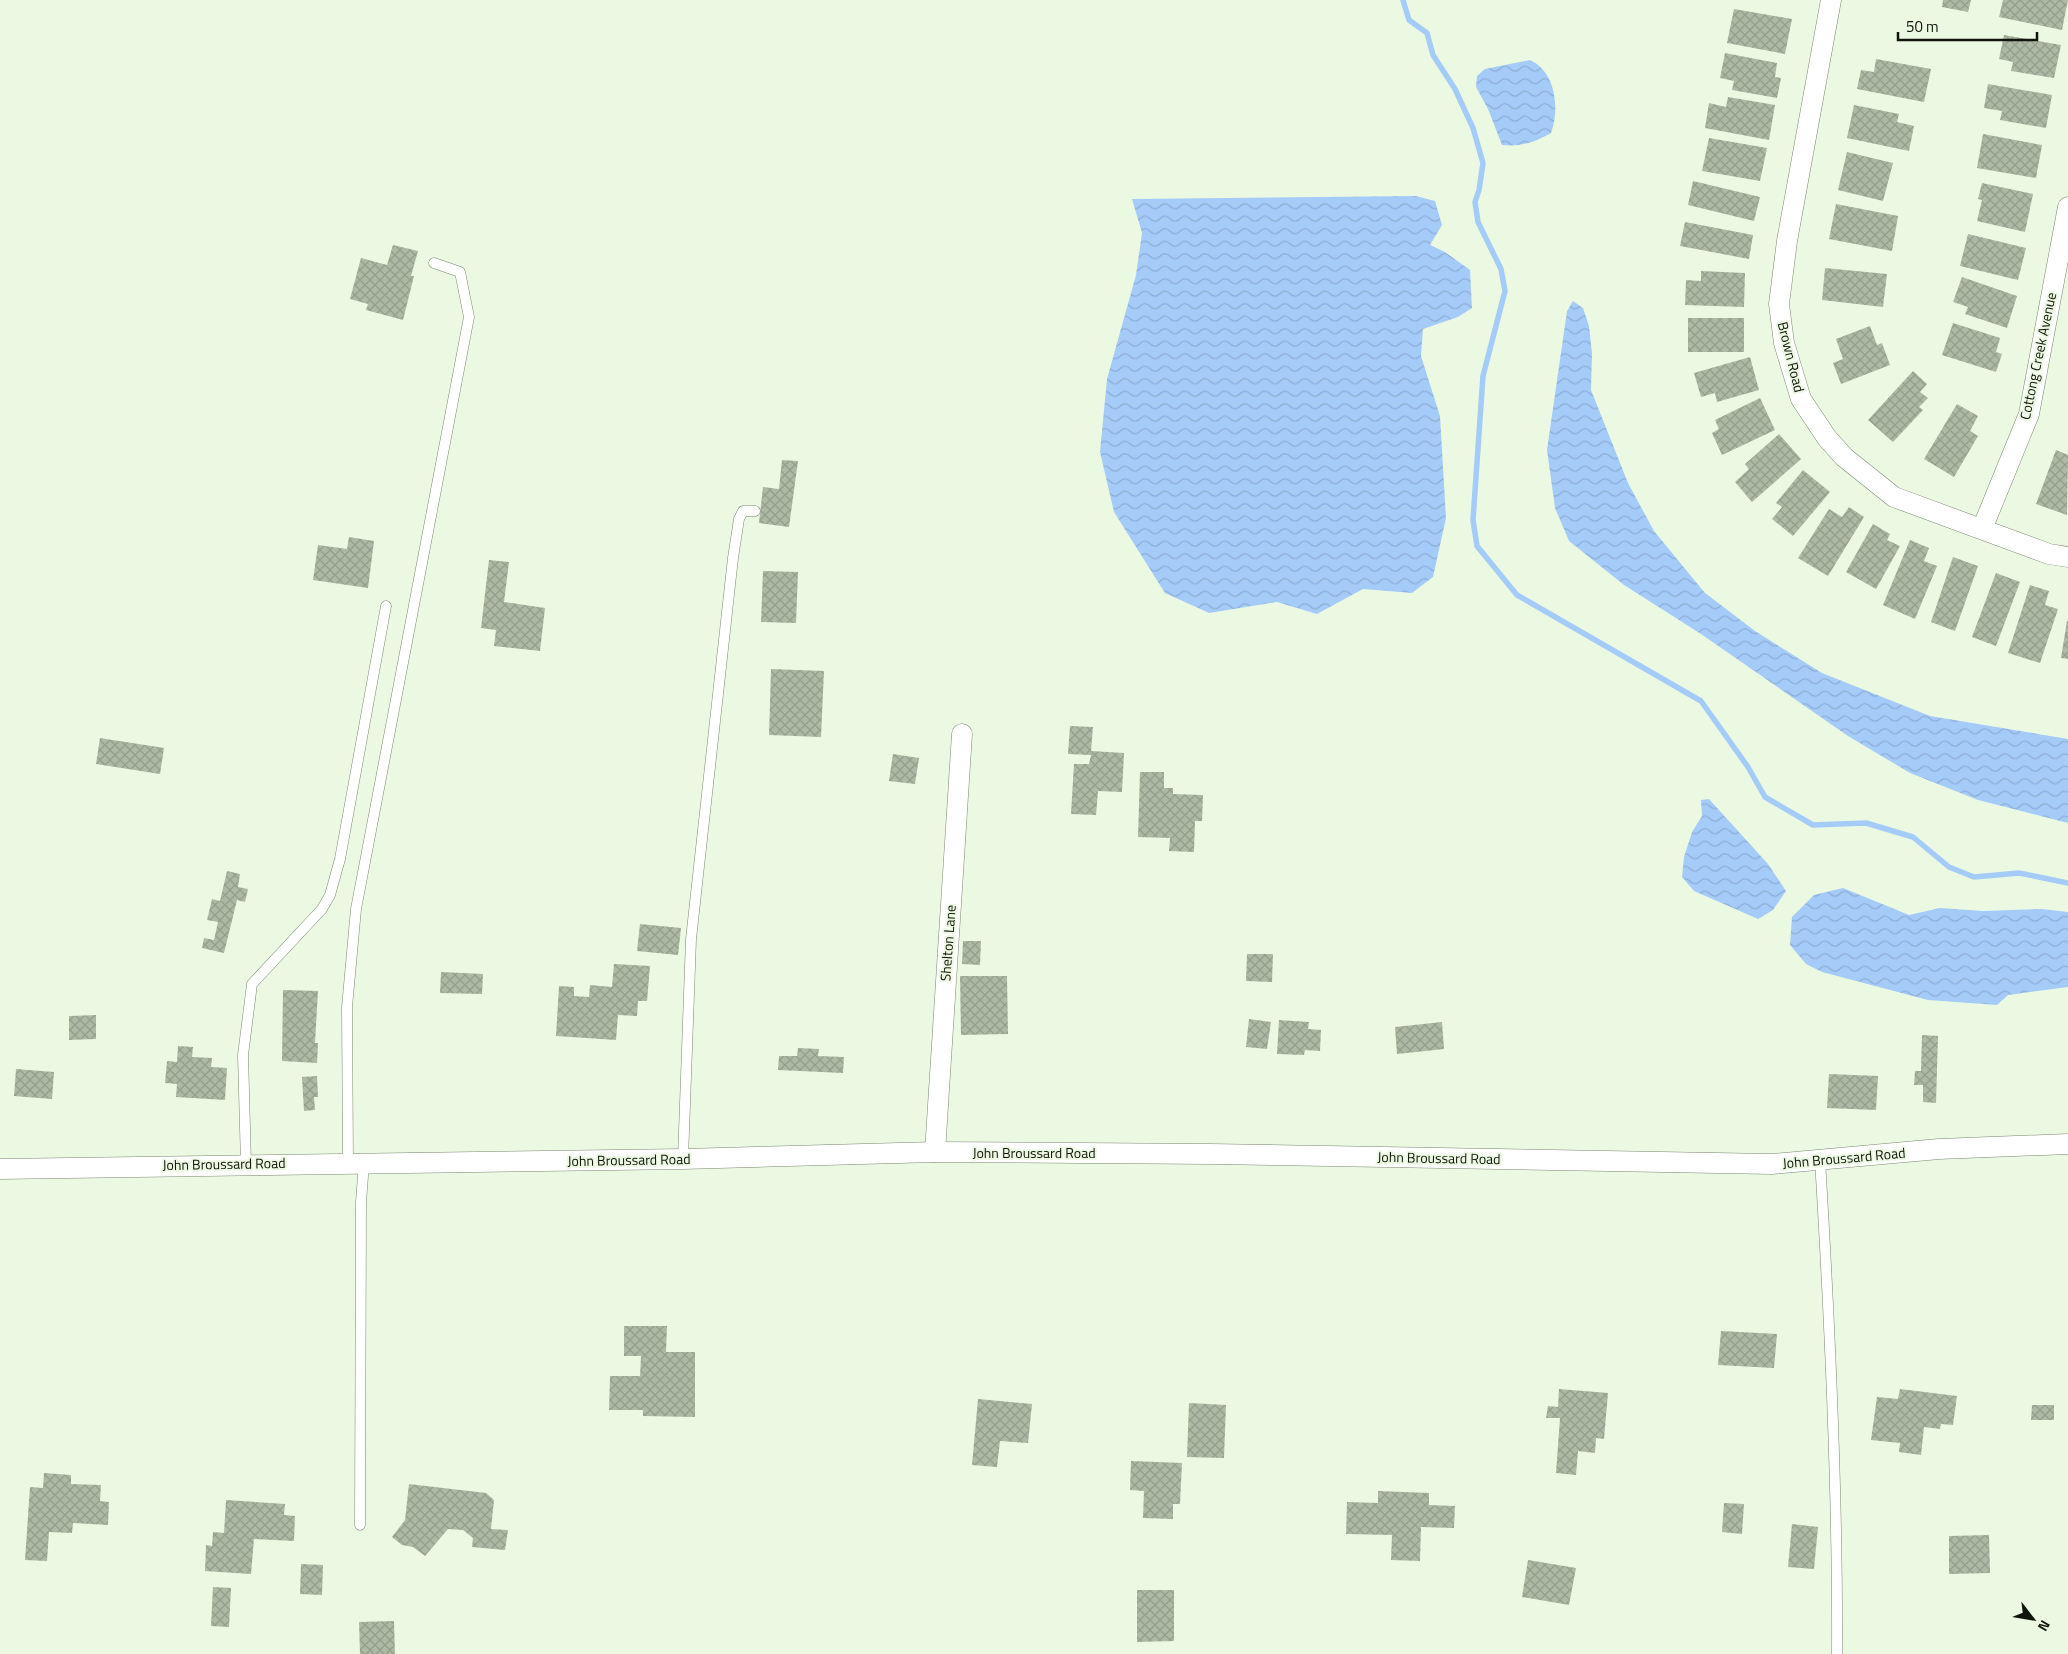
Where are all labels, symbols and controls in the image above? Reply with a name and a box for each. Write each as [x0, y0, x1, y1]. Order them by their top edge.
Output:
scale bar [1898, 10, 2037, 42]
text: 50 m [1906, 15, 1939, 38]
street label: Cottong Creek Avenue [2014, 290, 2061, 422]
street label: Brown Road [1773, 319, 1810, 394]
street label: Shelton Lane [934, 904, 961, 982]
street label: John Broussard Road [972, 1142, 1096, 1163]
street label: John Broussard Road [1782, 1142, 1906, 1173]
street label: John Broussard Road [1377, 1146, 1501, 1169]
street label: John Broussard Road [567, 1148, 691, 1171]
street label: John Broussard Road [162, 1152, 286, 1175]
north arrow [2008, 1594, 2058, 1644]
text: N [2033, 1616, 2056, 1636]

